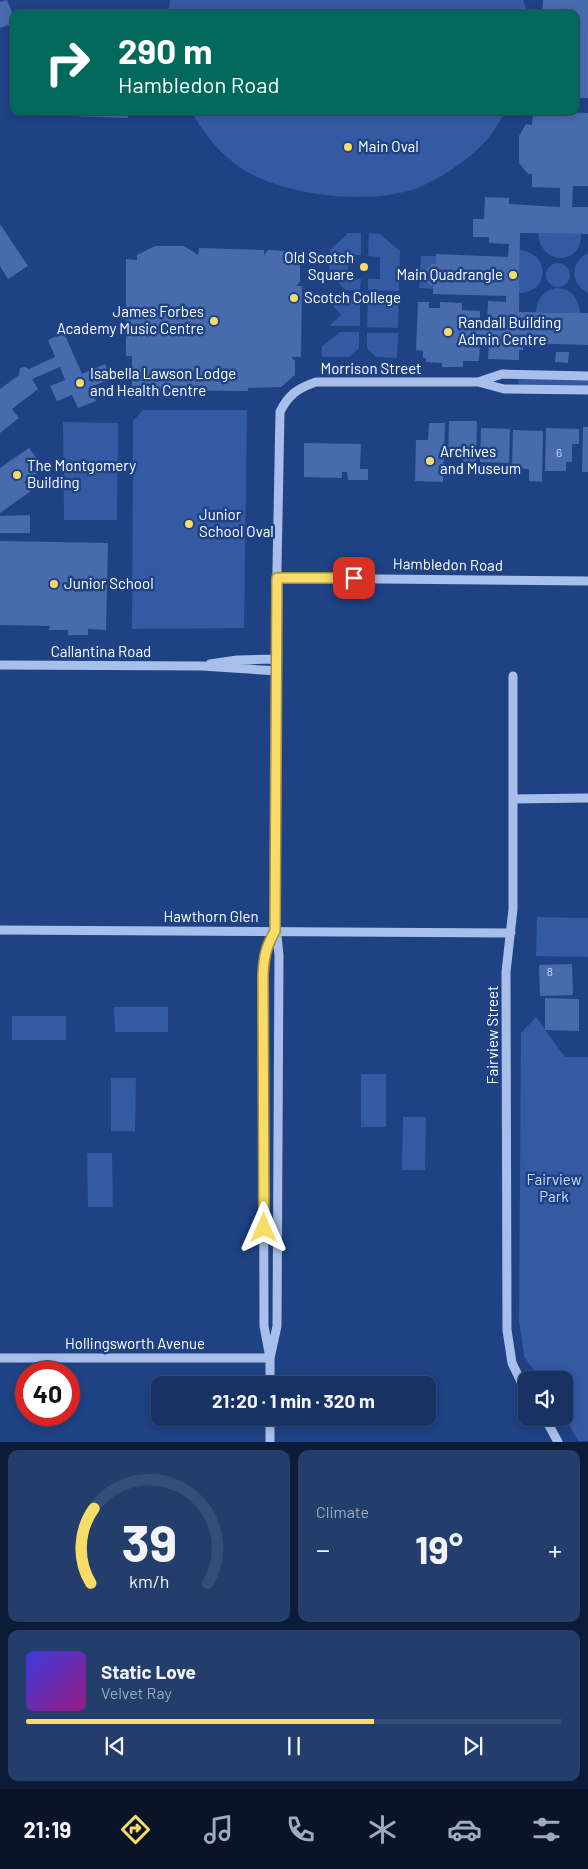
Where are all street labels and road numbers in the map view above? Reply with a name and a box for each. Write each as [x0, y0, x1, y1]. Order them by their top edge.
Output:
street label: Morrison Street [320, 359, 422, 377]
street label: Hambledon Road [393, 554, 503, 574]
street label: Callantina Road [51, 642, 151, 660]
street label: Hawthorn Glen [163, 907, 259, 925]
street label: Fairview Street [483, 986, 501, 1084]
street label: Hollingsworth Avenue [65, 1334, 205, 1352]

